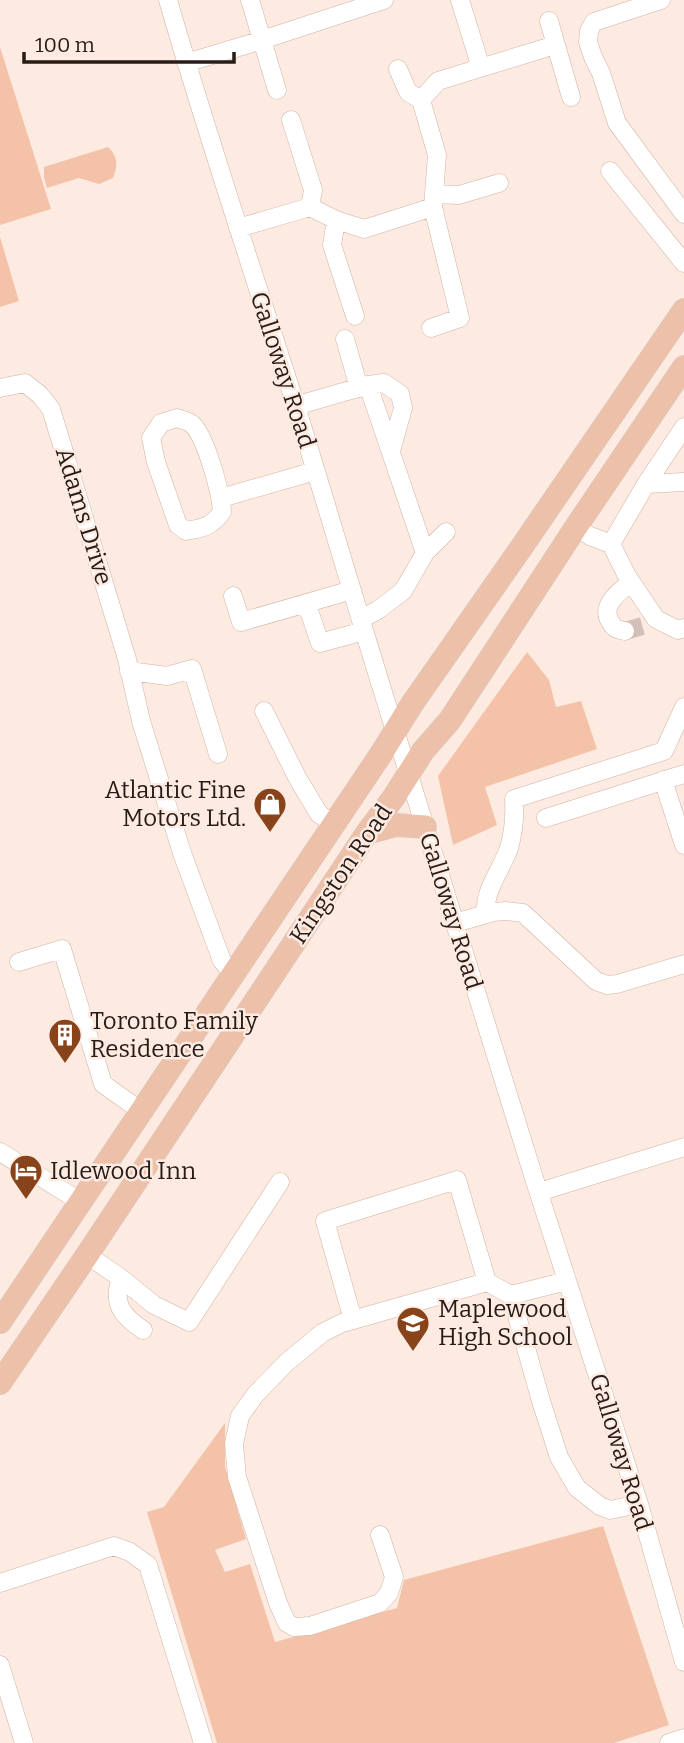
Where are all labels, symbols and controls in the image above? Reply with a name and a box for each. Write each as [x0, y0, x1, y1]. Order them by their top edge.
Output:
scale bar [24, 21, 234, 65]
text: 100 m [35, 32, 95, 58]
street label: Galloway Road [245, 288, 321, 452]
street label: Adams Drive [50, 444, 118, 588]
place label: Atlantic Fine Motors Ltd. [105, 776, 246, 832]
shop icon: Atlantic Fine Motors Ltd. [251, 785, 289, 834]
street label: Kingston Road [284, 799, 398, 949]
street label: Galloway Road [414, 829, 488, 993]
place label: Toronto Family Residence [90, 1007, 258, 1063]
building icon: Toronto Family Residence [46, 1016, 84, 1065]
hotel icon: Idlewood Inn [7, 1152, 45, 1201]
place label: Idlewood Inn [50, 1157, 196, 1185]
place label: Maplewood High School [438, 1295, 573, 1351]
school or university icon: Maplewood High School [394, 1304, 432, 1353]
street label: Galloway Road [584, 1370, 658, 1534]

